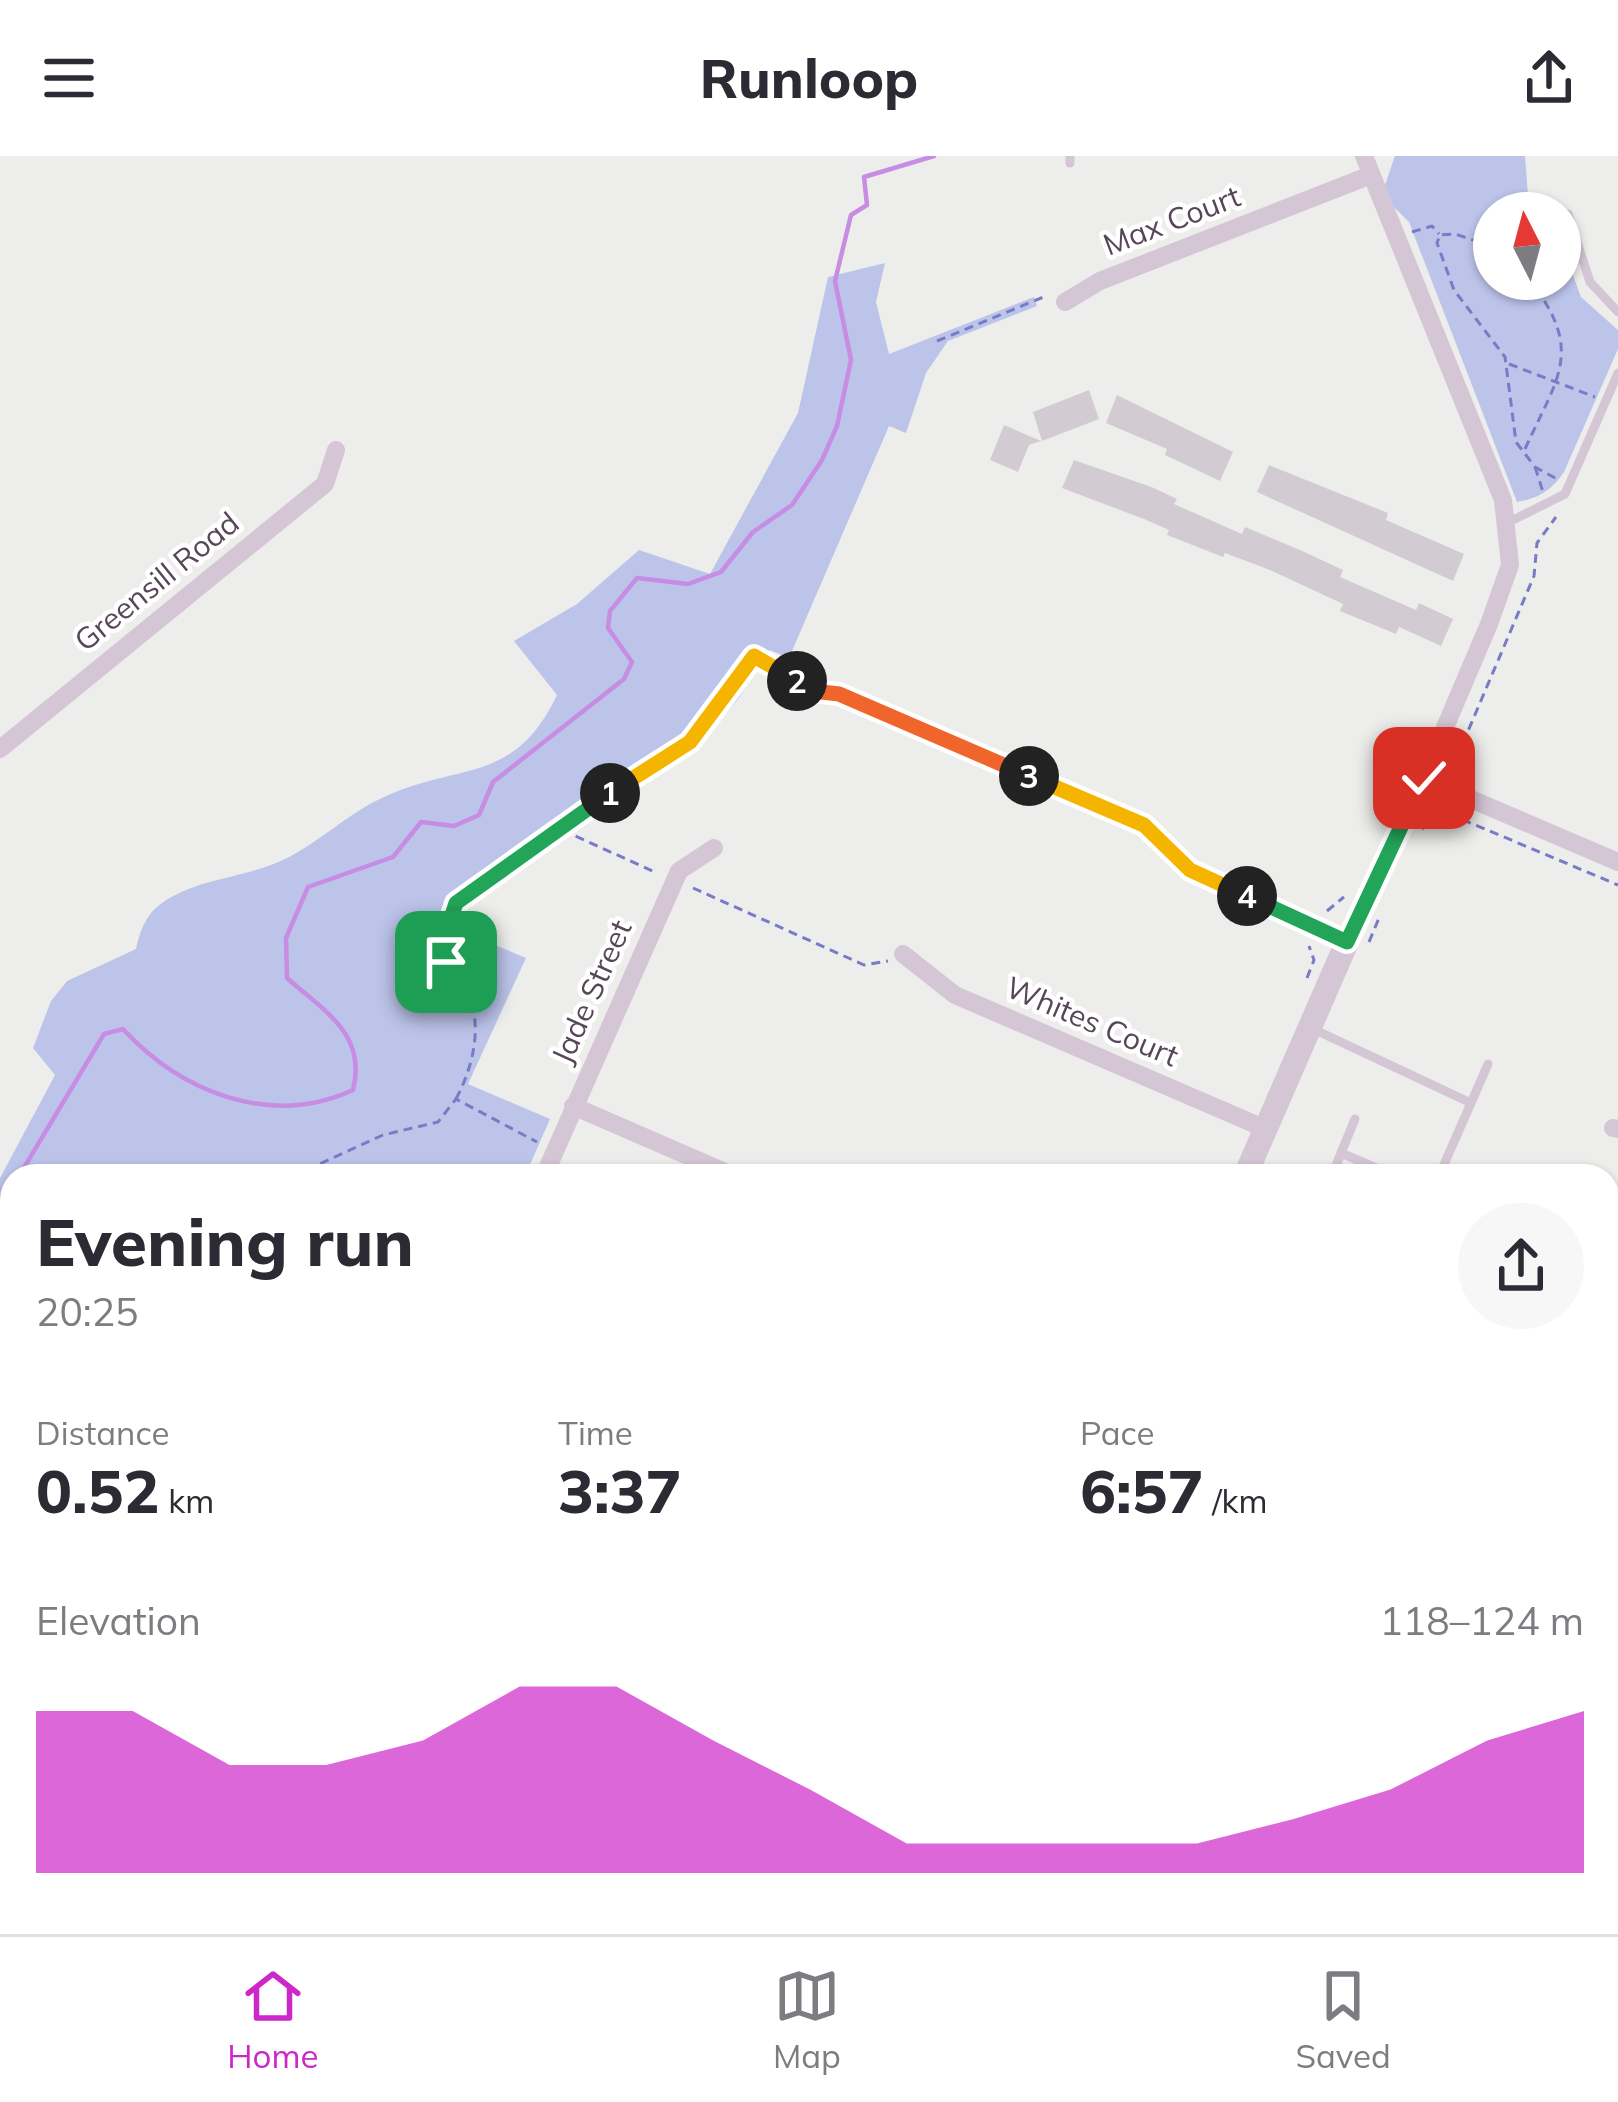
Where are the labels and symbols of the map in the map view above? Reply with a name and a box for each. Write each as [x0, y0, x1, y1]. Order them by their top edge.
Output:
street label: Max Court [1098, 177, 1246, 264]
north arrow [1473, 192, 1581, 300]
street label: Greensill Road [66, 503, 246, 659]
pin: 2 [767, 651, 827, 711]
pin [1373, 727, 1475, 829]
pin: 3 [999, 746, 1059, 806]
pin: 1 [580, 763, 640, 823]
pin: 4 [1217, 866, 1277, 926]
pin [395, 911, 497, 1013]
street label: Jade Street [543, 914, 640, 1069]
street label: Whites Court [1000, 968, 1184, 1074]

